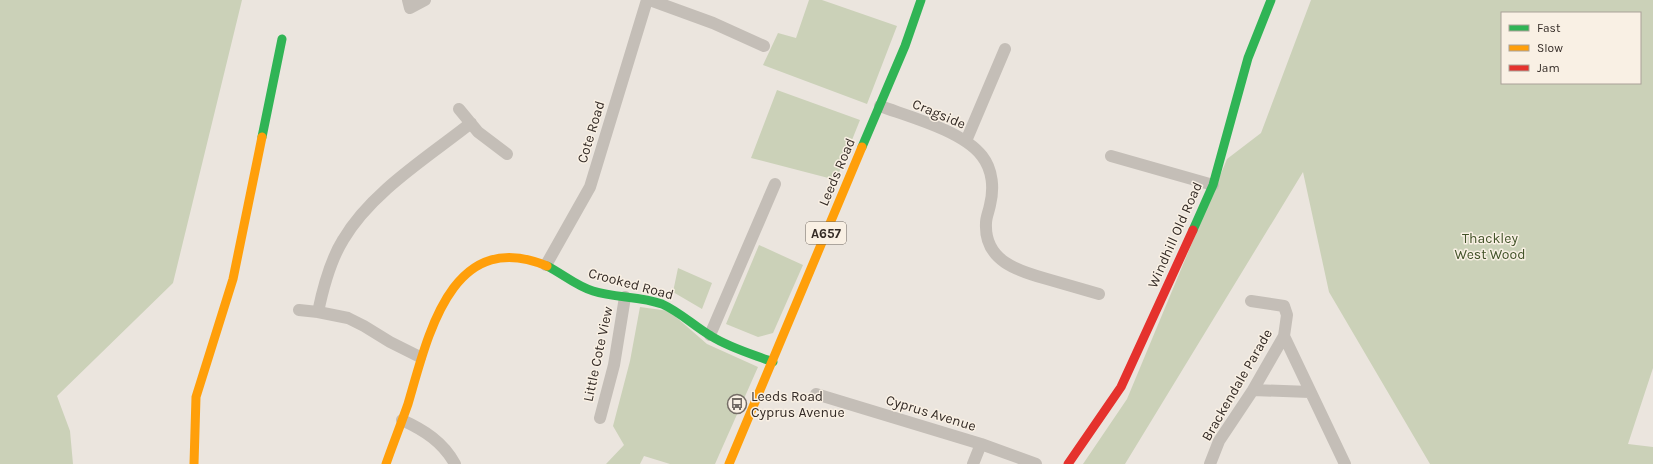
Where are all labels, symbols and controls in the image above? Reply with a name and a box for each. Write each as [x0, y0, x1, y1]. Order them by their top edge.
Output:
legend [1501, 12, 1641, 84]
text: Fast [1537, 21, 1561, 35]
text: Slow [1537, 41, 1563, 55]
text: Jam [1537, 61, 1560, 75]
street label: Cragside [910, 95, 968, 133]
street label: Cote Road [573, 99, 609, 165]
street label: Leeds Road [815, 135, 859, 209]
street label: Windhill Old Road [1144, 179, 1206, 291]
road number: A657 [806, 222, 846, 244]
park label: Thackley West Wood [1455, 230, 1525, 263]
street label: Crooked Road [586, 264, 676, 304]
street label: Little Cote View [580, 305, 616, 403]
street label: Brackendale Parade [1198, 326, 1276, 444]
place label: Leeds Road Cyprus Avenue [751, 388, 845, 421]
street label: Cyprus Avenue [884, 391, 978, 435]
bus stop icon: Leeds Road Cyprus Avenue [726, 393, 748, 415]

